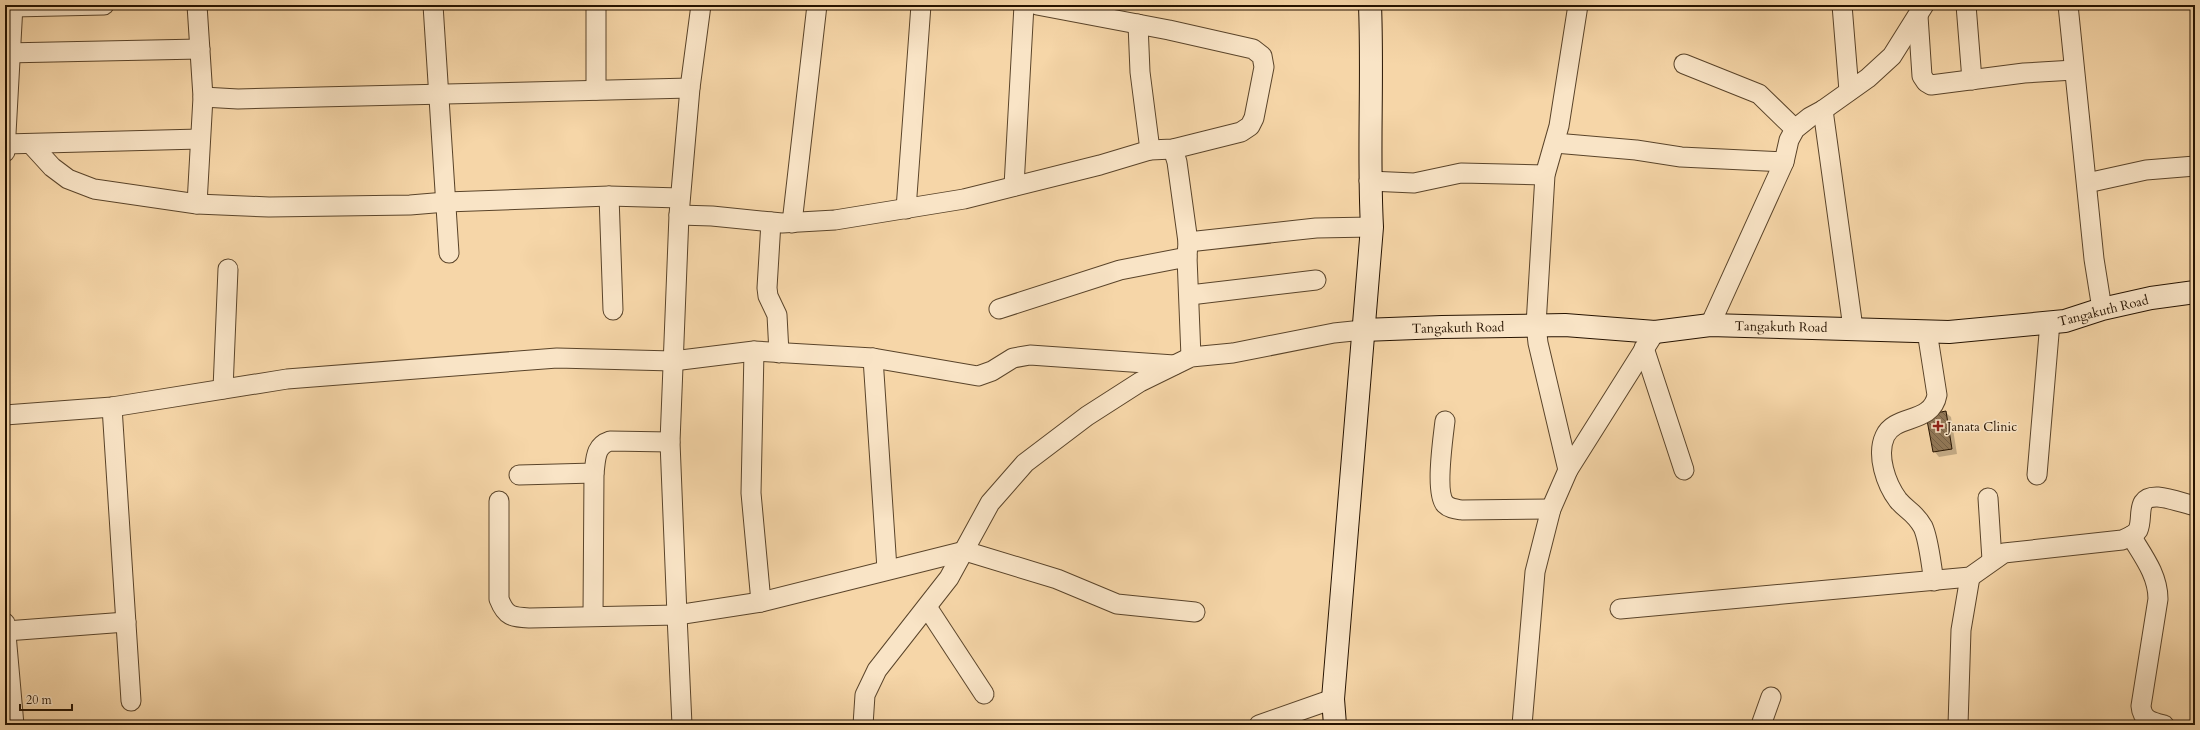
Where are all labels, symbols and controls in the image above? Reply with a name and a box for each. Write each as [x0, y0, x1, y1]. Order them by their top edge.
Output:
street label: Tangakuth Road [2056, 291, 2151, 331]
street label: Tangakuth Road [1734, 317, 1828, 337]
street label: Tangakuth Road [1411, 318, 1505, 338]
place label: Janata Clinic [1945, 418, 2017, 436]
marker: Janata Clinic [1932, 420, 1944, 432]
scale bar [20, 686, 72, 712]
text: 20 m [26, 692, 53, 708]

